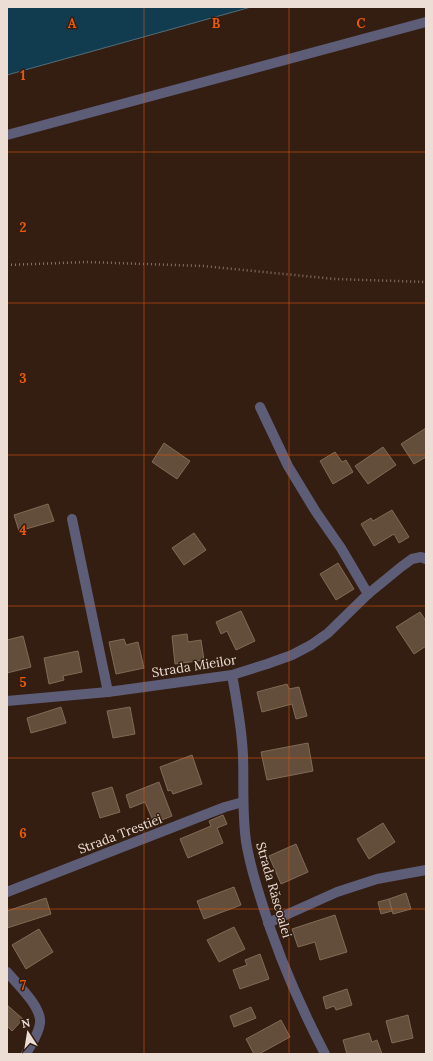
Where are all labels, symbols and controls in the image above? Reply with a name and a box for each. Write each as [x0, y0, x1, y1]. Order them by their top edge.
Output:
text: A [68, 15, 77, 32]
text: B [212, 15, 221, 32]
text: C [357, 15, 366, 32]
text: 1 [20, 67, 26, 84]
text: 2 [20, 219, 27, 236]
text: 3 [19, 370, 27, 387]
text: 4 [19, 522, 27, 539]
street label: Strada Mieilor [150, 651, 238, 681]
text: 5 [19, 674, 27, 691]
street label: Strada Trestiei [76, 810, 165, 858]
text: 6 [19, 825, 27, 842]
street label: Strada Răscoalei [252, 840, 296, 940]
text: 7 [20, 977, 26, 994]
north arrow [8, 1013, 48, 1053]
text: N [20, 1015, 32, 1031]

